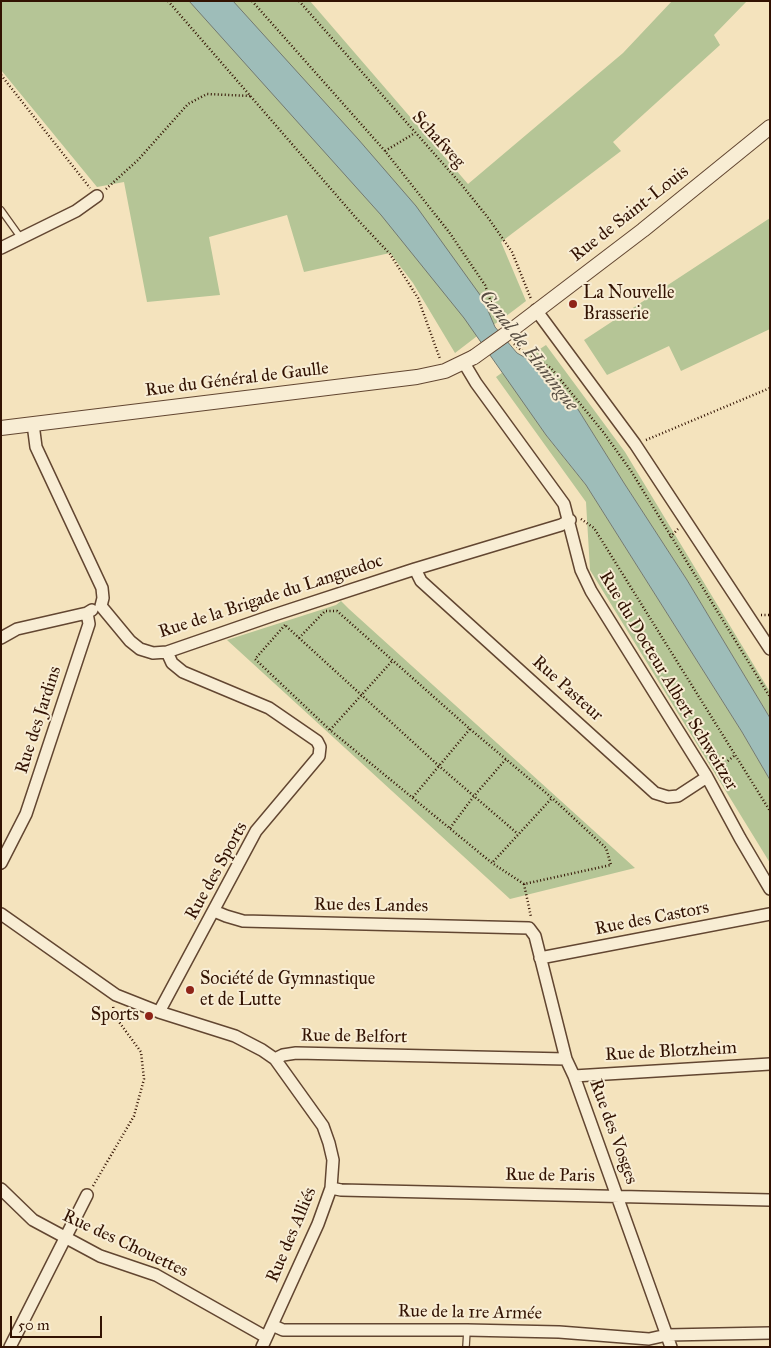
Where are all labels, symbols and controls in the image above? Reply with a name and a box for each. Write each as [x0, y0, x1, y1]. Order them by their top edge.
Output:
street label: Schafweg [407, 107, 469, 173]
street label: Rue de Saint-Louis [567, 161, 693, 267]
place label: La Nouvelle Brasserie [583, 283, 675, 326]
water label: Canal de Huningue [474, 286, 582, 416]
marker: La Nouvelle Brasserie [567, 298, 579, 310]
street label: Rue du Général de Gaulle [144, 358, 330, 402]
street label: Rue de la Brigade du Languedoc [156, 550, 386, 644]
street label: Rue du Docteur Albert Schweitzer [594, 567, 742, 795]
street label: Rue Pasteur [527, 652, 607, 726]
street label: Rue des Jardins [11, 663, 67, 777]
street label: Rue des Sports [181, 818, 253, 924]
street label: Rue des Landes [314, 894, 428, 918]
street label: Rue des Castors [593, 897, 711, 941]
place label: Société de Gymnastique et de Lutte [200, 969, 375, 1012]
marker: Société de Gymnastique et de Lutte [184, 984, 196, 996]
place label: Sports [91, 1005, 139, 1027]
marker: Sports [143, 1010, 155, 1022]
street label: Rue de Belfort [301, 1025, 407, 1049]
street label: Rue de Blotzheim [605, 1038, 737, 1066]
street label: Rue des Vosges [584, 1077, 642, 1187]
street label: Rue de Paris [505, 1164, 595, 1188]
street label: Rue des Alliés [262, 1184, 322, 1286]
street label: Rue des Chouettes [59, 1206, 191, 1282]
street label: Rue de la 1re Armée [398, 1301, 542, 1325]
scale bar [12, 1306, 105, 1338]
text: 50 m [18, 1316, 50, 1334]

